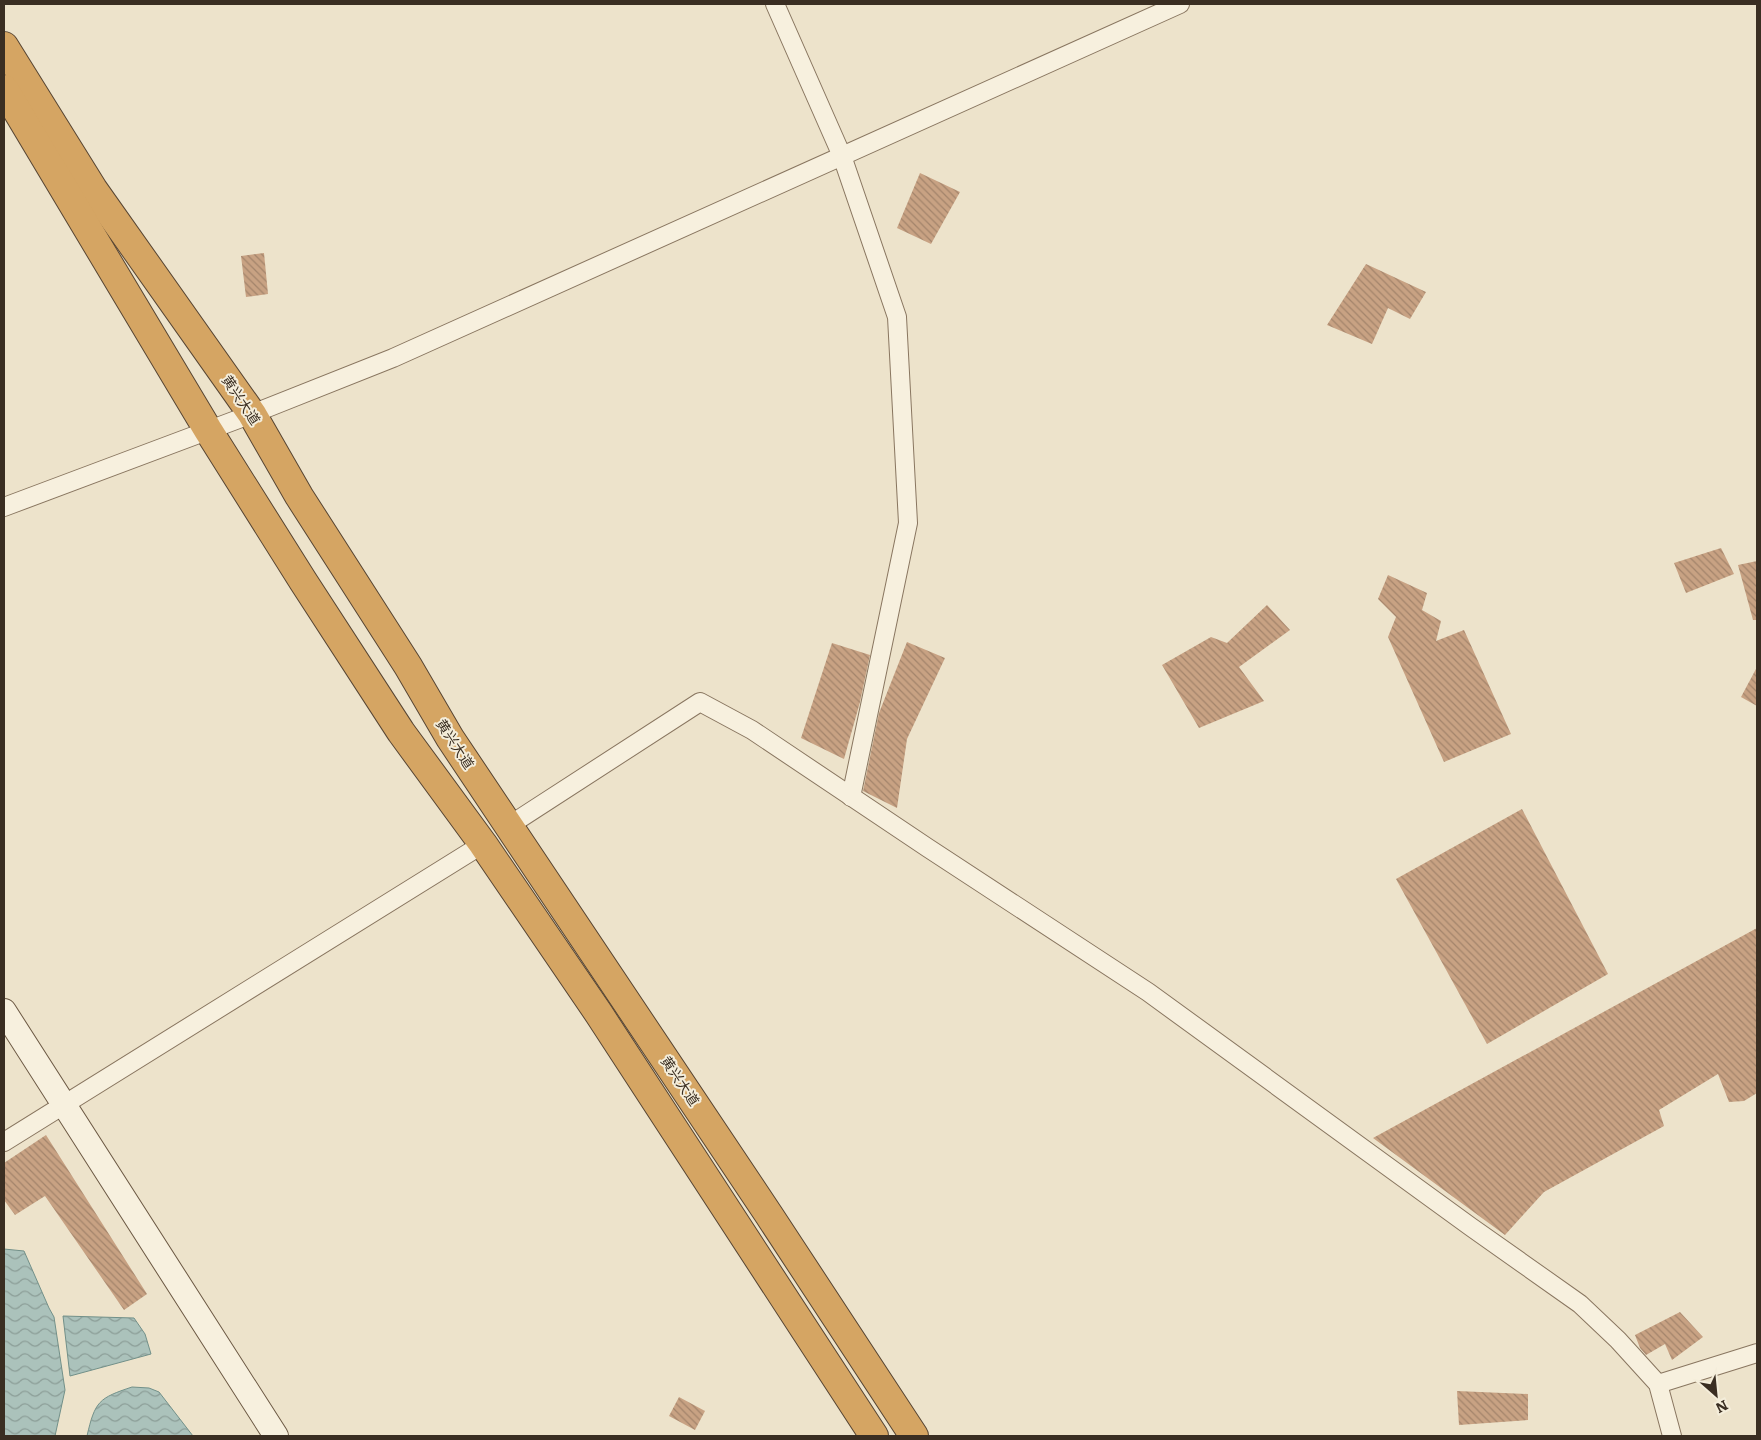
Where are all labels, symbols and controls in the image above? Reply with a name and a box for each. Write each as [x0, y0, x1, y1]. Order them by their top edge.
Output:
street label: 黄兴大道 [218, 371, 266, 428]
street label: 黄兴大道 [432, 715, 479, 772]
street label: 黄兴大道 [657, 1052, 705, 1109]
north arrow [1691, 1370, 1741, 1420]
text: N [1712, 1396, 1732, 1419]

